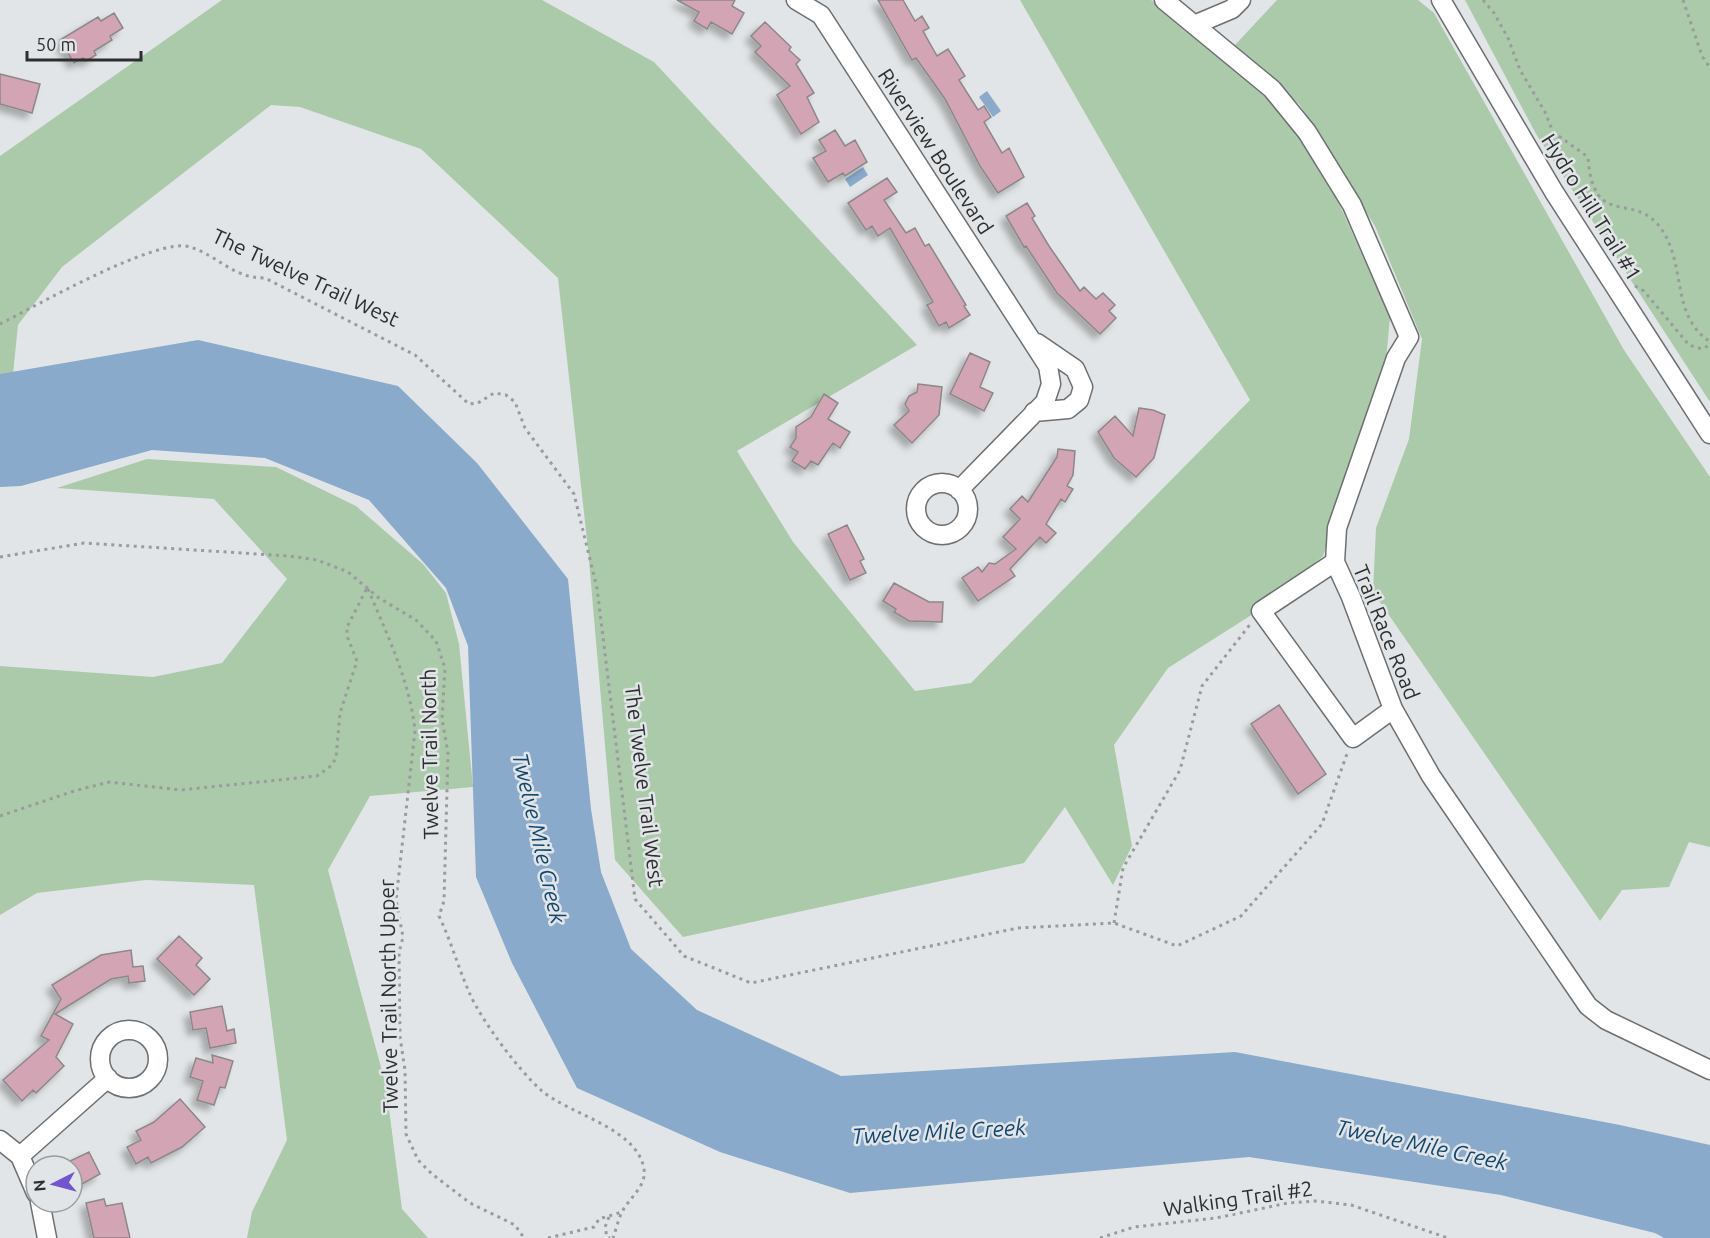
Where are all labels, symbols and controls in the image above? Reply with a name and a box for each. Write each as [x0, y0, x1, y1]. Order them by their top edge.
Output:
scale bar [27, 24, 141, 62]
text: 50 m [36, 34, 76, 54]
street label: Riverview Boulevard [874, 64, 998, 238]
street label: Hydro Hill Trail #1 [1537, 129, 1647, 285]
street label: The Twelve Trail West [209, 223, 403, 331]
street label: Trail Race Road [1349, 561, 1425, 703]
street label: Twelve Trail North [416, 668, 442, 840]
street label: The Twelve Trail West [621, 684, 669, 888]
water label: Twelve Mile Creek [508, 750, 572, 926]
street label: Twelve Trail North Upper [374, 879, 402, 1113]
water label: Twelve Mile Creek [851, 1114, 1027, 1148]
water label: Twelve Mile Creek [1334, 1114, 1511, 1175]
north arrow [24, 1154, 84, 1214]
street label: Walking Trail #2 [1162, 1176, 1314, 1220]
text: N [30, 1179, 49, 1192]

